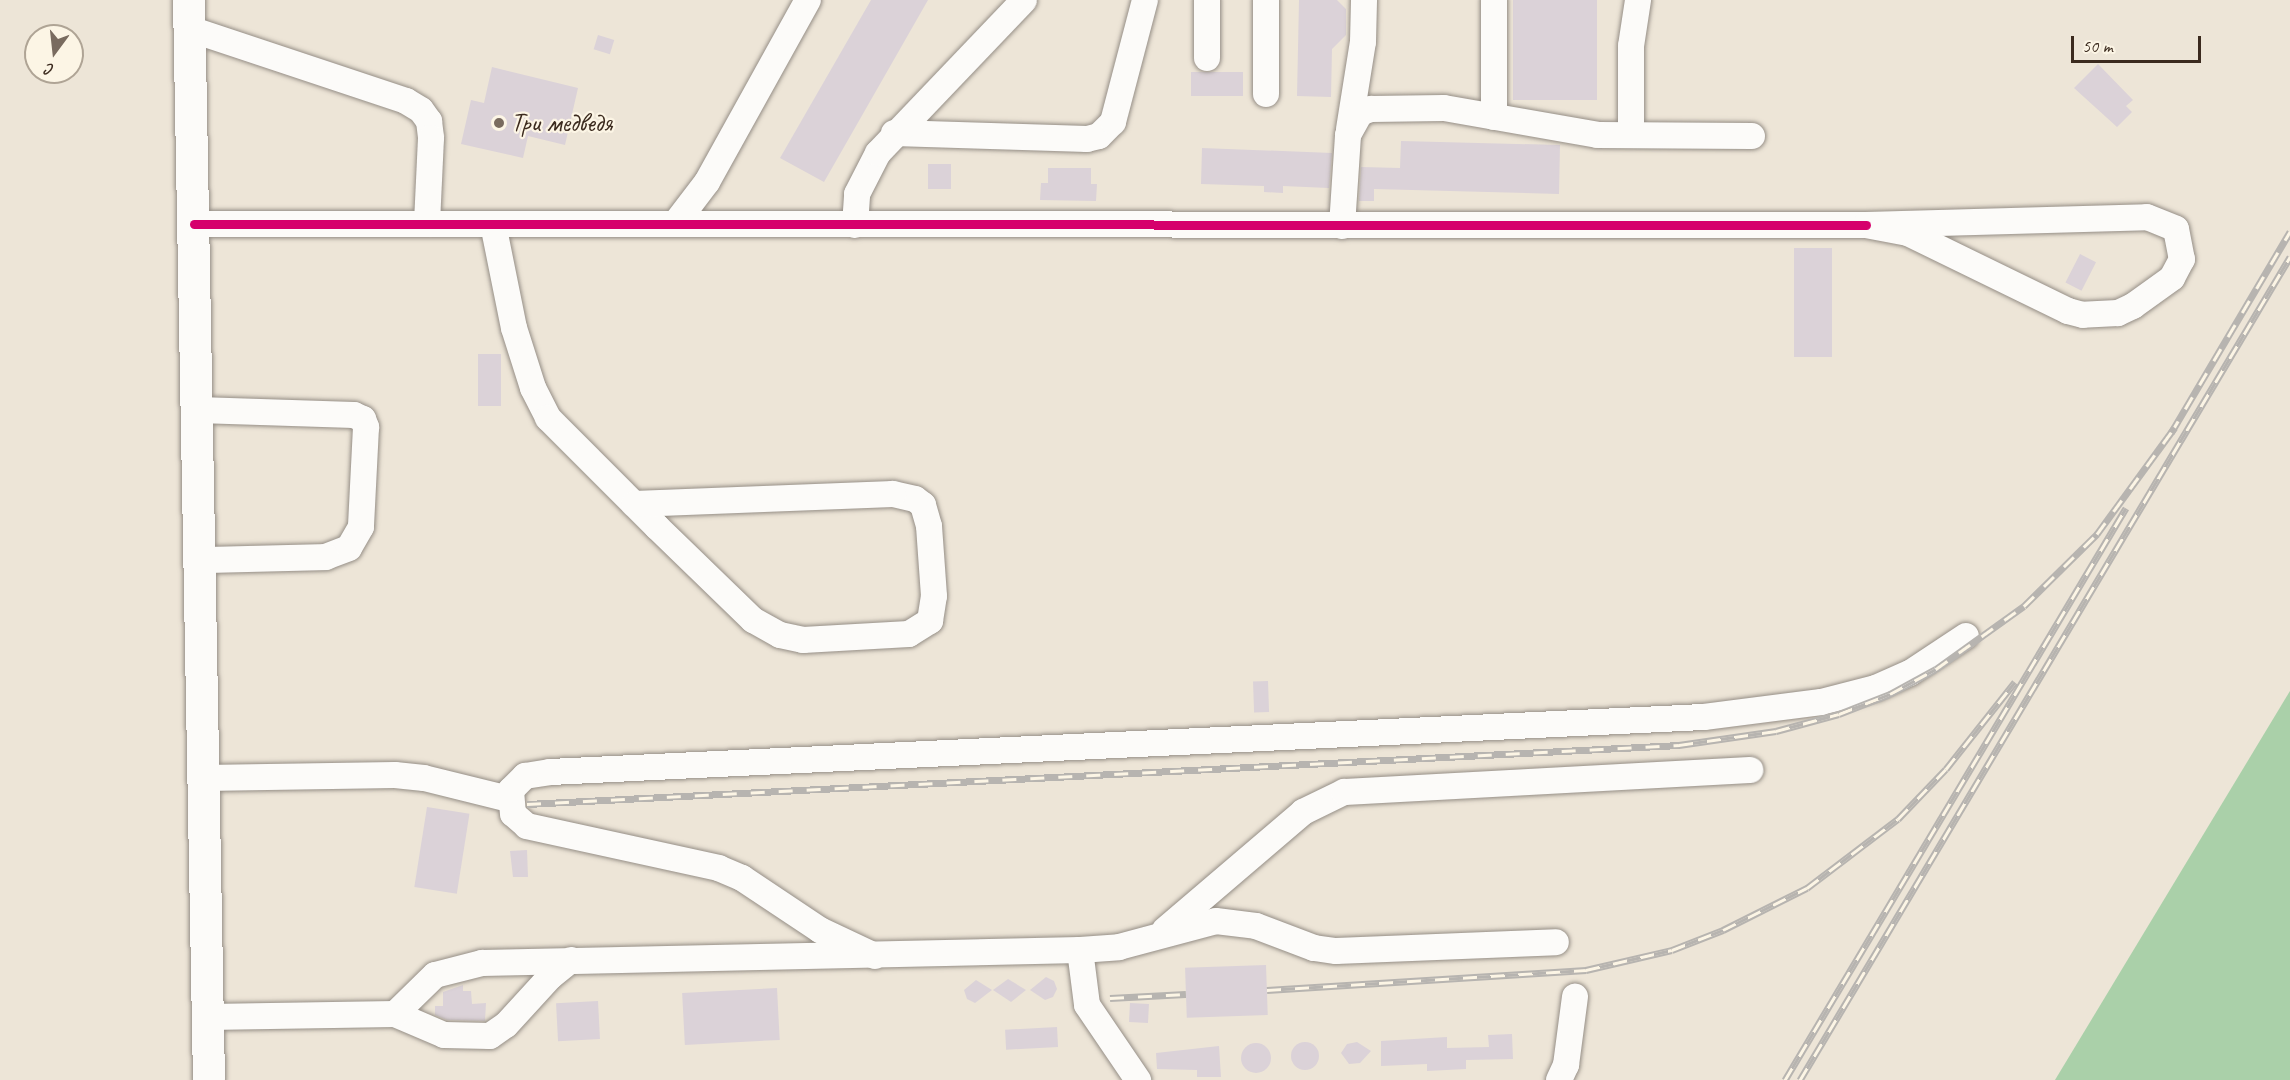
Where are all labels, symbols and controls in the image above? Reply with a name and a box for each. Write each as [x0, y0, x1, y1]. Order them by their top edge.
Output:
north arrow [24, 24, 84, 84]
scale bar [2074, 24, 2204, 62]
text: 50 m [2082, 35, 2113, 57]
text: С [43, 59, 56, 80]
place label: Три медведя [511, 107, 611, 139]
marker: Три медведя [492, 116, 506, 130]

